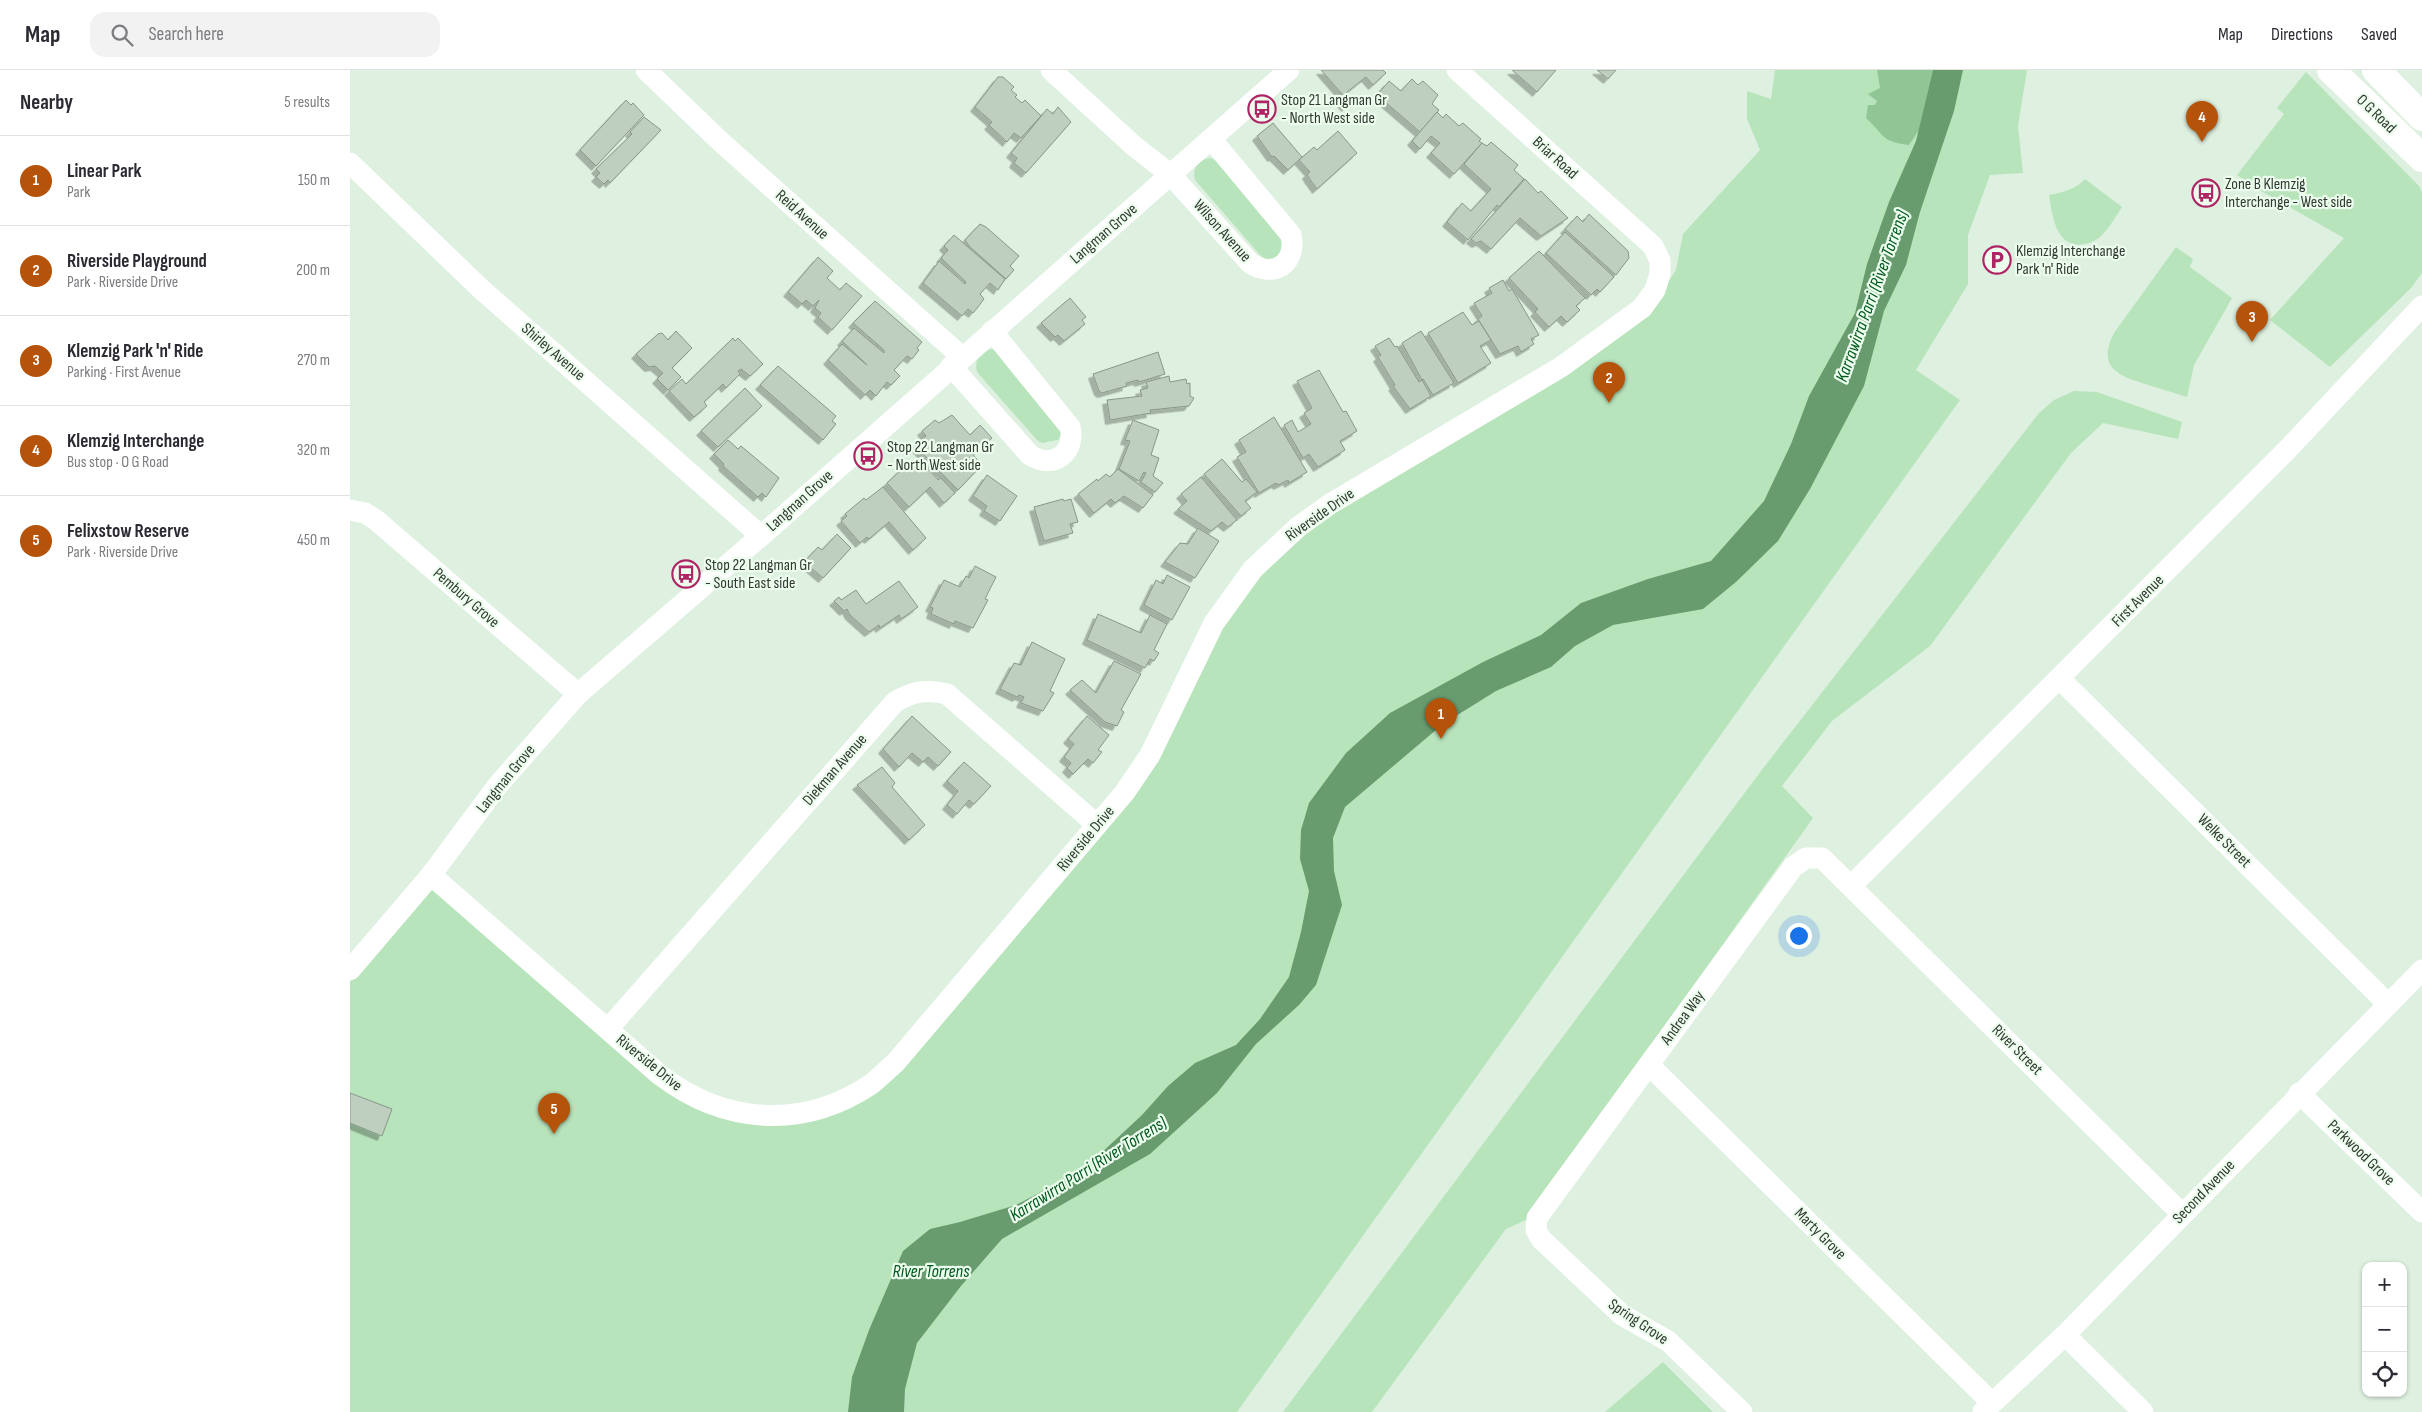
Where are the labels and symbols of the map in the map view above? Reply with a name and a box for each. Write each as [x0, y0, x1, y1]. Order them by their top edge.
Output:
place label: Stop 21 Langman Gr - North West side [1281, 91, 1387, 128]
street label: O G Road [2352, 91, 2400, 137]
bus stop icon: Stop 21 Langman Gr - North West side [1247, 94, 1277, 124]
pin: 4 [2186, 101, 2218, 142]
street label: Briar Road [1528, 133, 1582, 183]
place label: Zone B Klemzig Interchange - West side [2225, 175, 2352, 212]
bus stop icon: Zone B Klemzig Interchange - West side [2191, 178, 2221, 208]
street label: Reid Avenue [772, 186, 832, 244]
street label: Wilson Avenue [1189, 196, 1255, 266]
street label: Langman Grove [1067, 200, 1141, 268]
water label: Karrawirra Parri (River Torrens) [1831, 207, 1913, 385]
place label: Klemzig Interchange Park 'n' Ride [2016, 242, 2125, 279]
parking icon: Klemzig Interchange Park 'n' Ride [1982, 245, 2012, 275]
pin: 3 [2236, 301, 2268, 342]
street label: Shirley Avenue [517, 319, 589, 385]
pin: 2 [1593, 362, 1625, 403]
place label: Stop 22 Langman Gr - North West side [887, 438, 994, 475]
bus stop icon: Stop 22 Langman Gr - North West side [853, 441, 883, 471]
street label: Langman Grove [763, 466, 837, 536]
street label: Riverside Drive [1282, 484, 1358, 546]
place label: Stop 22 Langman Gr - South East side [705, 556, 812, 593]
bus stop icon: Stop 22 Langman Gr - South East side [671, 559, 701, 589]
street label: Pembury Grove [429, 564, 503, 632]
street label: First Avenue [2108, 571, 2168, 631]
pin: 1 [1425, 698, 1457, 739]
street label: Diekman Avenue [799, 730, 871, 810]
street label: Langman Grove [473, 741, 539, 817]
street label: Riverside Drive [1053, 802, 1119, 876]
street label: Welke Street [2193, 810, 2255, 872]
your location [1786, 923, 1812, 949]
street label: Andrea Way [1656, 987, 1709, 1050]
street label: River Street [1988, 1021, 2046, 1079]
street label: Riverside Drive [612, 1031, 686, 1095]
pin: 5 [538, 1093, 570, 1134]
water label: Karrawirra Parri (River Torrens) [1006, 1112, 1170, 1226]
street label: Parkwood Grove [2323, 1116, 2399, 1190]
street label: Second Avenue [2169, 1156, 2239, 1228]
street label: Marty Grove [1790, 1204, 1850, 1264]
water label: River Torrens [893, 1261, 970, 1282]
street label: Spring Grove [1604, 1295, 1672, 1349]

